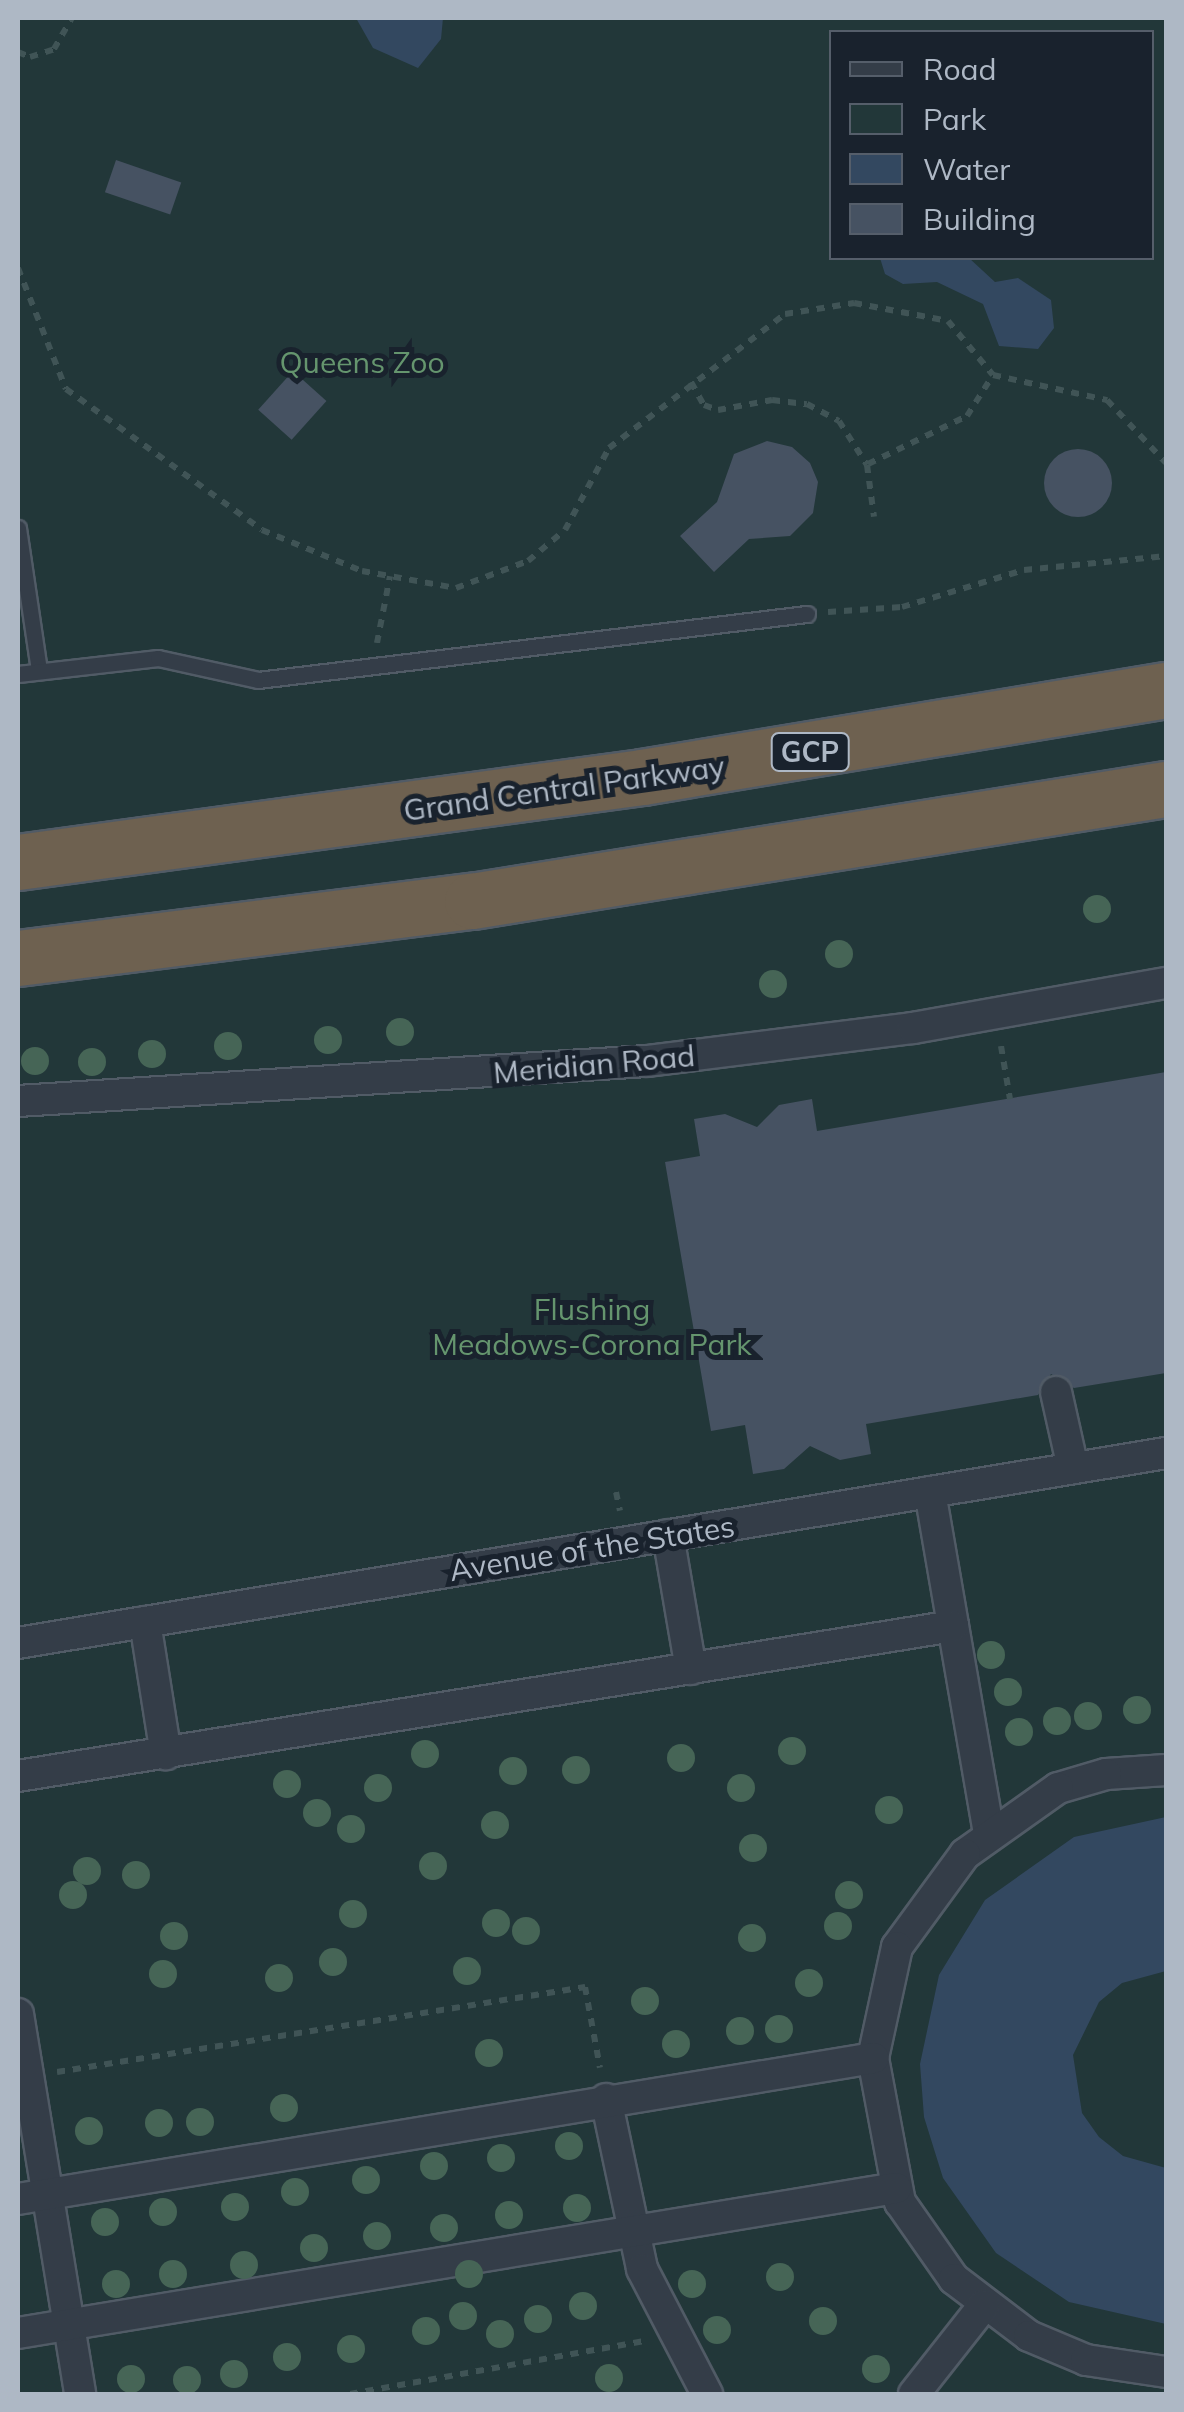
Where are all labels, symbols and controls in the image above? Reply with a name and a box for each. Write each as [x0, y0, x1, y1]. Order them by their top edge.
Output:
legend [829, 30, 1154, 260]
text: Road [923, 50, 997, 88]
text: Park [923, 100, 986, 138]
text: Water [923, 150, 1010, 188]
text: Building [923, 200, 1036, 238]
park label: Queens Zoo [279, 344, 445, 380]
road number: GCP [770, 729, 850, 775]
street label: Grand Central Parkway [401, 748, 727, 828]
street label: Meridian Road [492, 1037, 696, 1091]
park label: Flushing Meadows-Corona Park [432, 1291, 752, 1362]
street label: Avenue of the States [447, 1508, 737, 1588]

